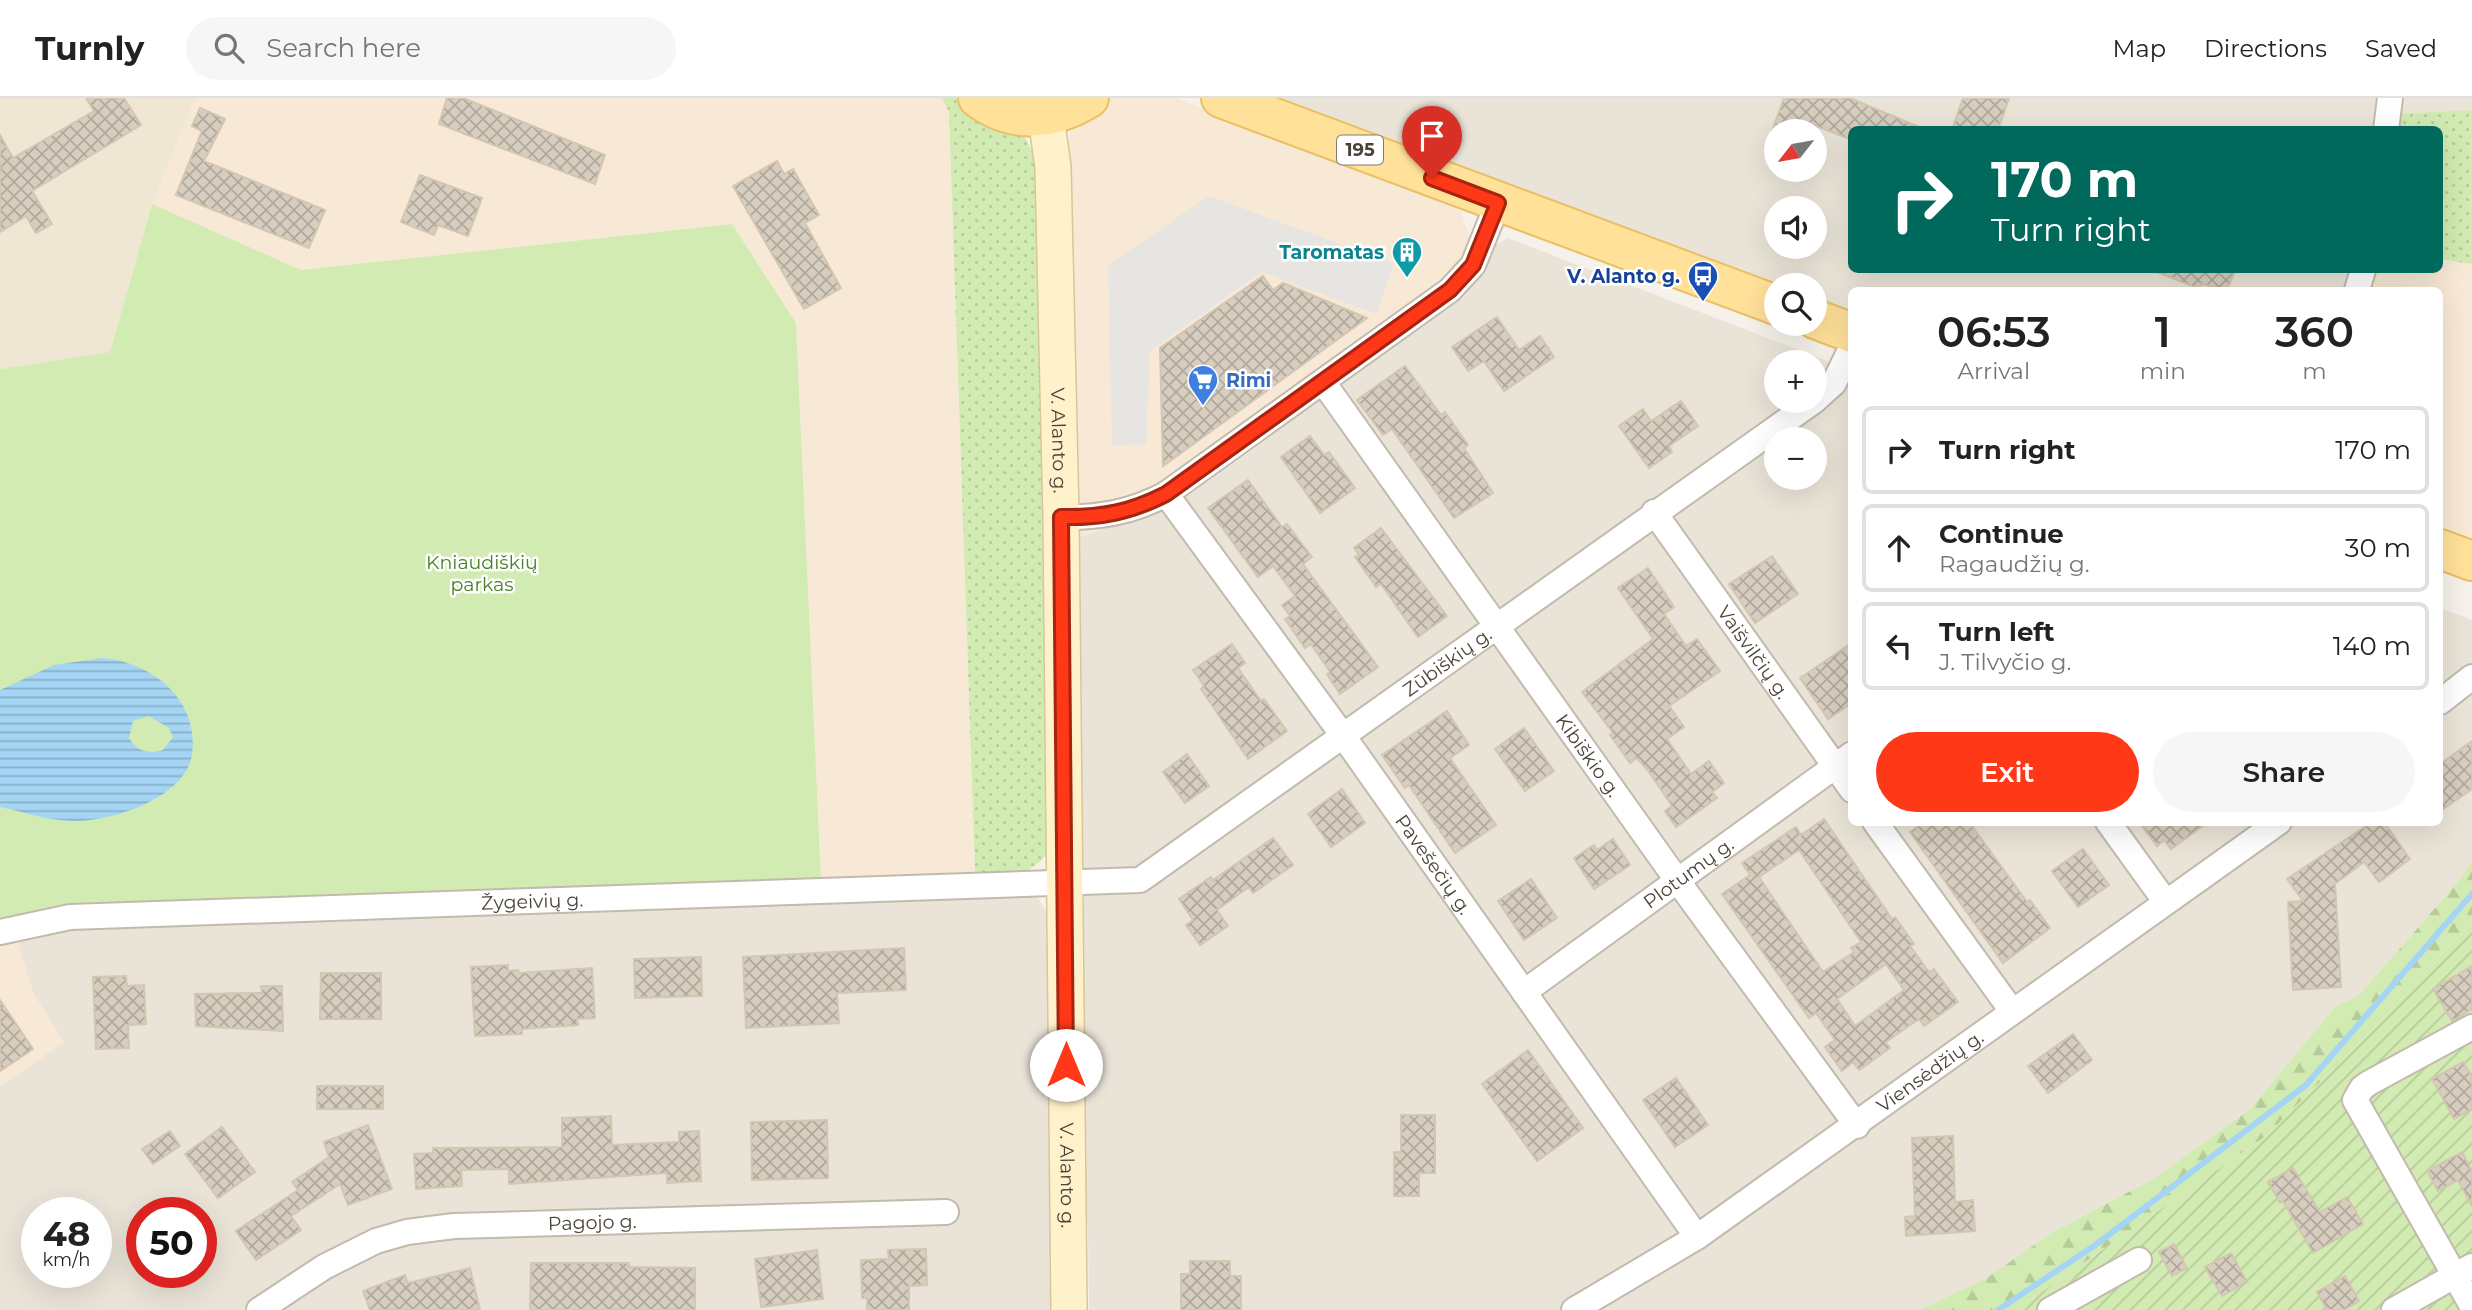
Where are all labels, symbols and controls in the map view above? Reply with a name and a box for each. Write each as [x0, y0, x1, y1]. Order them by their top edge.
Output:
search box [186, 17, 676, 80]
text: Turnly [35, 28, 144, 68]
icon: search [210, 29, 248, 67]
text: Search here [266, 32, 421, 64]
text: Map [2113, 34, 2166, 63]
text: Directions [2204, 34, 2327, 63]
text: Saved [2365, 34, 2437, 63]
pin [1402, 106, 1462, 178]
icon: arrive [1413, 117, 1451, 155]
north arrow [1764, 119, 1827, 182]
map controls [1764, 119, 1827, 490]
road number: 195 [1337, 136, 1383, 164]
text: 170 m [1991, 150, 2138, 209]
icon: right [1876, 154, 1967, 245]
button: sound [1764, 196, 1827, 259]
text: Turn right [1991, 210, 2151, 249]
building icon: Taromatas [1390, 235, 1424, 279]
place label: Taromatas [1279, 241, 1384, 264]
bus stop icon: V. Alanto g. [1686, 259, 1720, 303]
place label: V. Alanto g. [1566, 265, 1680, 288]
button: search [1764, 273, 1827, 336]
text: 06:53 [1937, 306, 2051, 358]
text: 1 [2155, 306, 2171, 358]
text: 360 [2275, 306, 2354, 358]
button: + [1764, 350, 1827, 413]
text: Arrival [1958, 357, 2030, 385]
text: min [2140, 357, 2186, 385]
text: m [2302, 357, 2327, 385]
supermarket icon: Rimi [1186, 363, 1220, 407]
place label: Rimi [1226, 369, 1271, 392]
street label: V. Alanto g. [1047, 387, 1072, 494]
button: − [1764, 427, 1827, 490]
icon: right [1880, 431, 1918, 469]
text: Turn right [1939, 434, 2075, 466]
text: 170 m [2335, 434, 2411, 466]
text: Continue [1939, 518, 2064, 550]
icon: ahead [1880, 529, 1918, 567]
text: 30 m [2345, 532, 2411, 564]
text: Ragaudžių g. [1939, 550, 2090, 578]
park label: Kniaudiškių parkas [426, 551, 538, 596]
street label: Vaišvilčių g. [1713, 601, 1795, 703]
text: Turn left [1939, 616, 2055, 648]
street label: Zūbiškių g. [1398, 622, 1496, 701]
icon: left [1880, 627, 1918, 665]
text: 140 m [2333, 630, 2411, 662]
text: J. Tilvyčio g. [1939, 648, 2071, 676]
street label: Kibiškio g. [1551, 709, 1626, 801]
button: Exit [1876, 732, 2139, 812]
button: Share [2153, 732, 2415, 812]
street label: Pavešečių g. [1391, 810, 1477, 919]
street label: Plotumų g. [1639, 832, 1738, 913]
street label: Žygeivių g. [481, 888, 584, 914]
street label: Viensėdžių g. [1872, 1025, 1988, 1117]
position arrow [1029, 1028, 1103, 1102]
street label: V. Alanto g. [1056, 1122, 1080, 1228]
speed limit sign: 50 [126, 1197, 217, 1288]
street label: Pagojo g. [548, 1209, 637, 1235]
text: 48 [43, 1212, 90, 1255]
text: km/h [42, 1249, 91, 1271]

